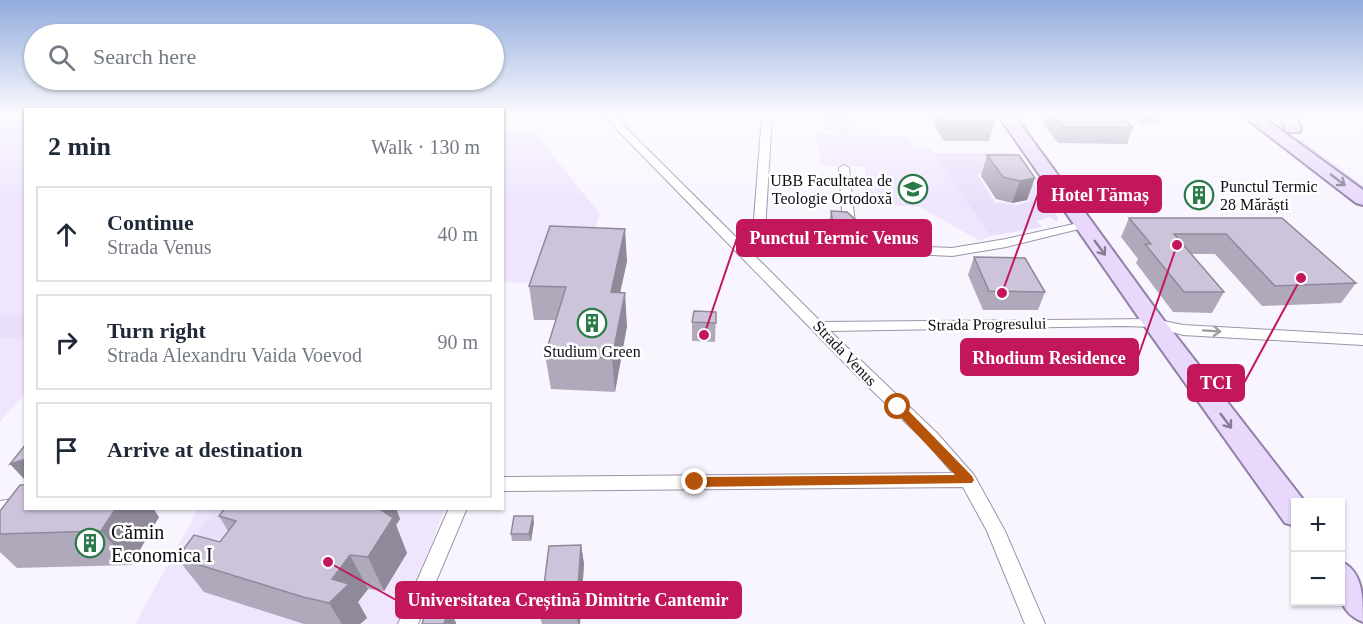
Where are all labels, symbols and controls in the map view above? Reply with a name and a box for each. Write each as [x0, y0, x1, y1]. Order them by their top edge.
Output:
search box [24, 24, 504, 90]
icon: search [45, 41, 78, 74]
text: Search here [93, 44, 196, 69]
text: 2 min [48, 132, 111, 161]
text: Walk · 130 m [371, 136, 480, 158]
place label: UBB Facultatea de Teologie Ortodoxă [770, 172, 892, 208]
school or university icon: UBB Facultatea de Teologie Ortodoxă [897, 173, 929, 205]
one-way arrow [1329, 174, 1345, 186]
callout: Hotel Tămaș [1038, 176, 1161, 212]
place label: Punctul Termic 28 Mărăști [1220, 178, 1318, 214]
building icon: Punctul Termic 28 Mărăști [1183, 179, 1215, 211]
text: Hotel Tămaș [1051, 185, 1149, 206]
text: Continue [107, 210, 194, 235]
icon: ahead [50, 218, 83, 251]
callout: Punctul Termic Venus [737, 220, 931, 256]
text: 40 m [437, 223, 478, 245]
text: Punctul Termic Venus [749, 228, 919, 248]
text: Strada Venus [107, 236, 212, 258]
one-way arrow [1094, 239, 1106, 255]
building icon: Studium Green [576, 307, 608, 339]
street label: Strada Progresului [928, 314, 1047, 335]
street label: Strada Venus [810, 317, 880, 389]
text: Turn right [107, 318, 206, 343]
icon: right [50, 326, 83, 359]
one-way arrow [1201, 326, 1221, 337]
text: 90 m [437, 331, 478, 353]
callout: Rhodium Residence [961, 339, 1138, 375]
place label: Studium Green [543, 343, 641, 360]
text: Strada Alexandru Vaida Voevod [107, 344, 362, 366]
text: Rhodium Residence [972, 348, 1126, 368]
callout: TCI [1188, 365, 1244, 401]
text: TCI [1200, 373, 1232, 393]
route start [884, 393, 910, 419]
one-way arrow [1220, 412, 1232, 428]
icon: arrive [50, 434, 83, 467]
text: Arrive at destination [107, 437, 303, 462]
route end [681, 468, 707, 494]
map controls [1291, 498, 1345, 606]
button: + [1291, 498, 1345, 552]
place label: Cămin Economica I [111, 521, 213, 566]
building icon: Cămin Economica I [74, 527, 106, 559]
button: − [1291, 552, 1345, 606]
callout: Universitatea Creștină Dimitrie Cantemir [396, 582, 741, 618]
text: Universitatea Creștină Dimitrie Cantemir [407, 590, 729, 611]

